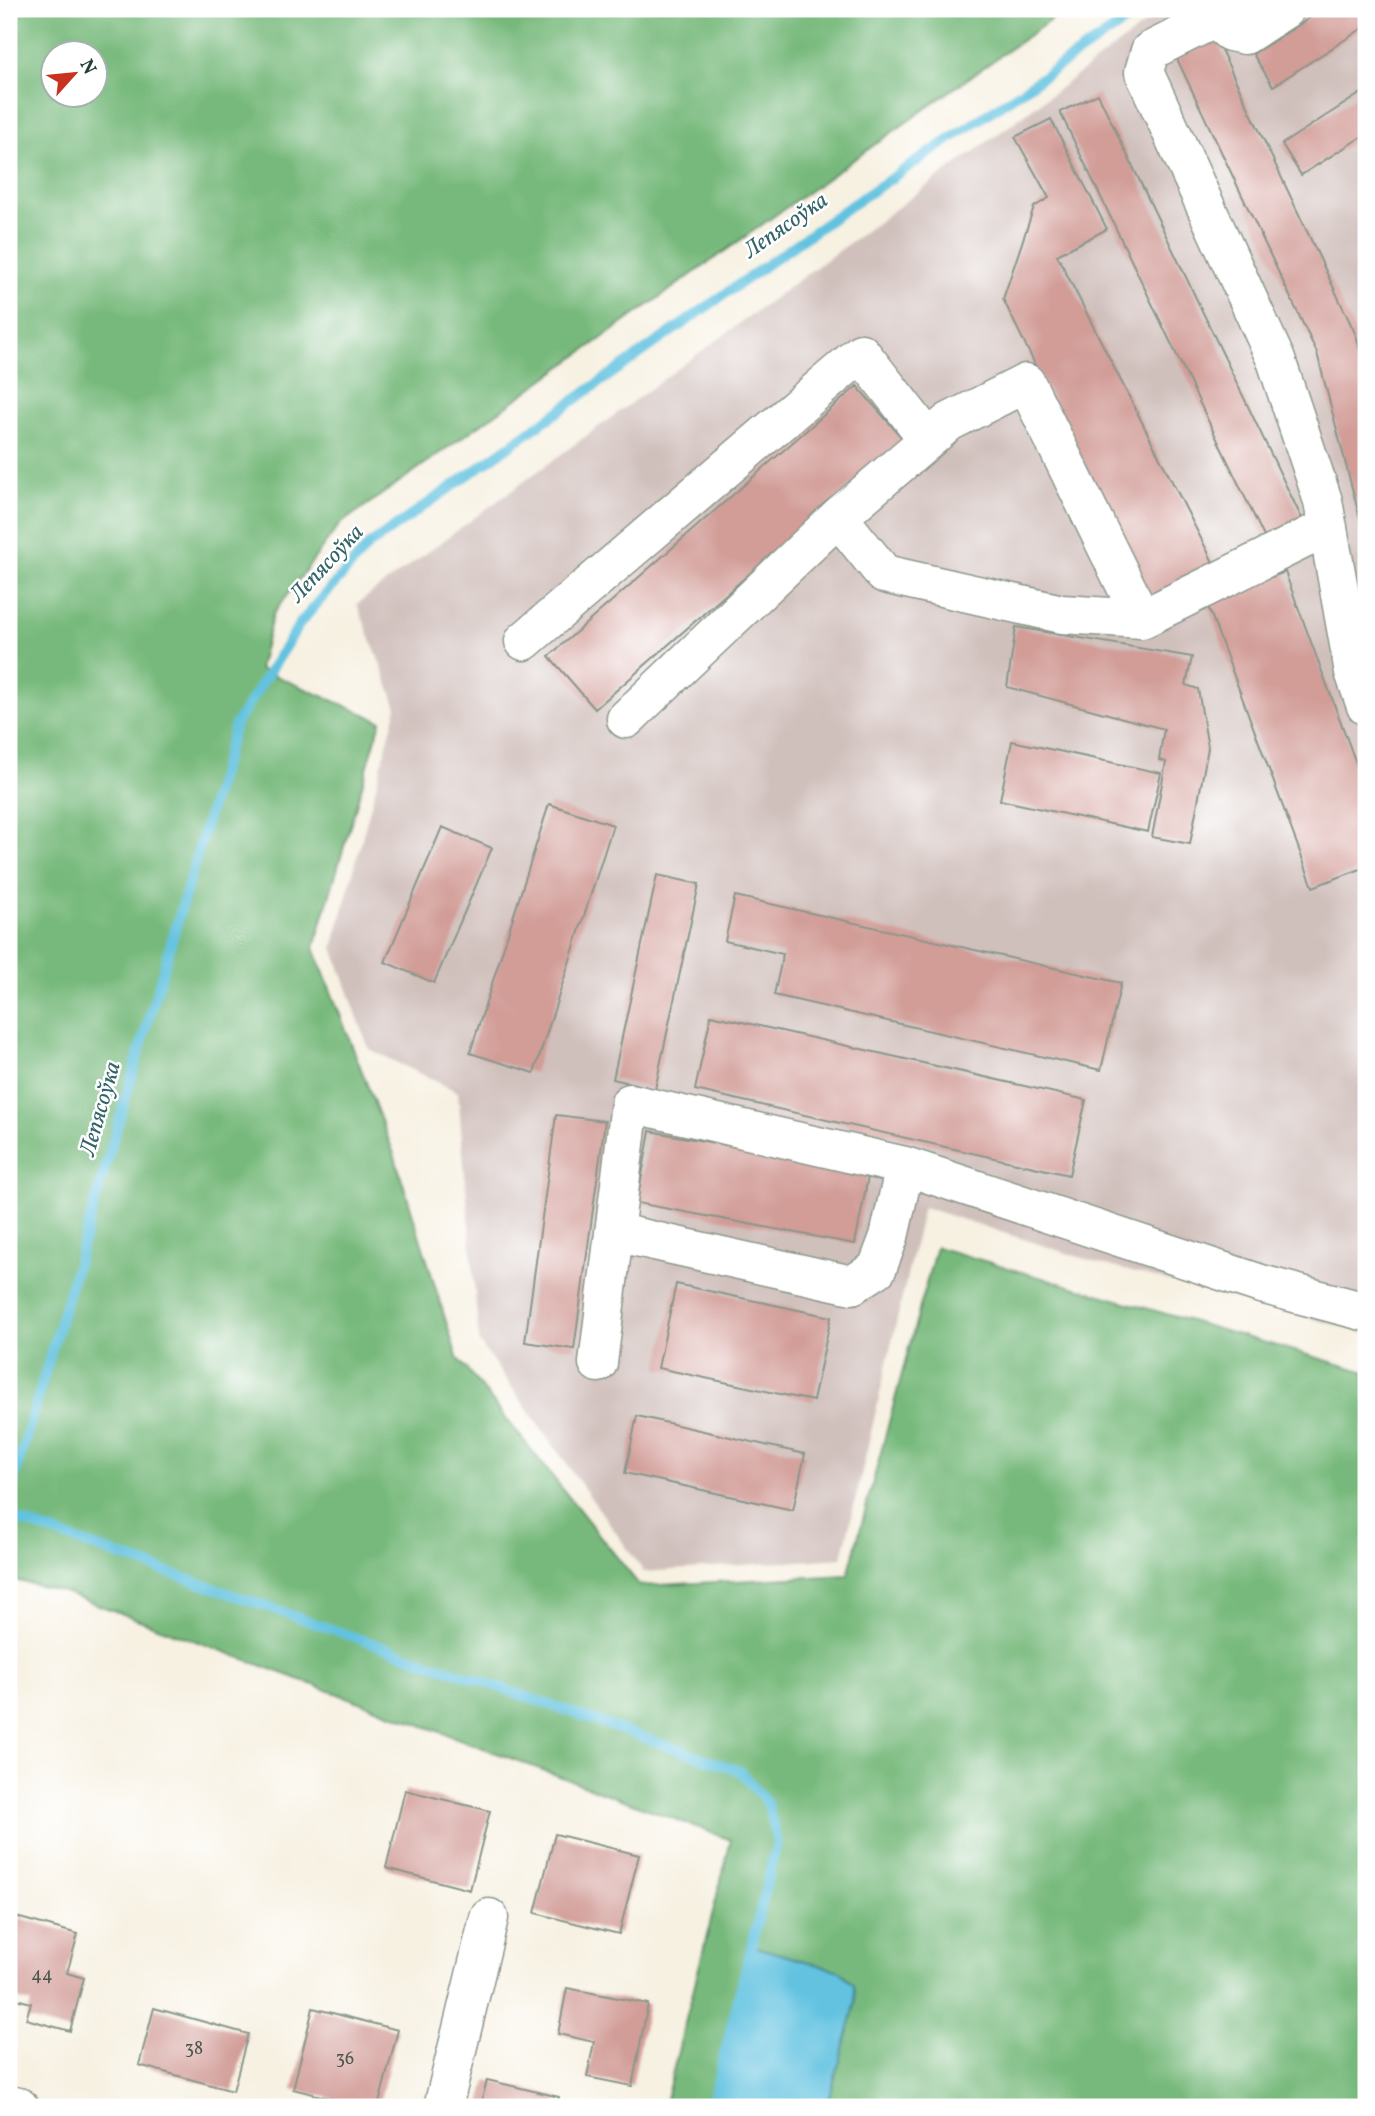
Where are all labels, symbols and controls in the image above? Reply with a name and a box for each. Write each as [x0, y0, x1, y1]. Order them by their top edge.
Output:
north arrow [38, 38, 108, 108]
text: N [73, 55, 102, 79]
water label: Лепясоўка [736, 185, 835, 267]
water label: Лепясоўка [282, 518, 372, 611]
water label: Лепясоўка [72, 1058, 130, 1161]
house number: 44 [31, 1963, 53, 1988]
house number: 38 [185, 2037, 203, 2062]
house number: 36 [336, 2047, 354, 2072]

